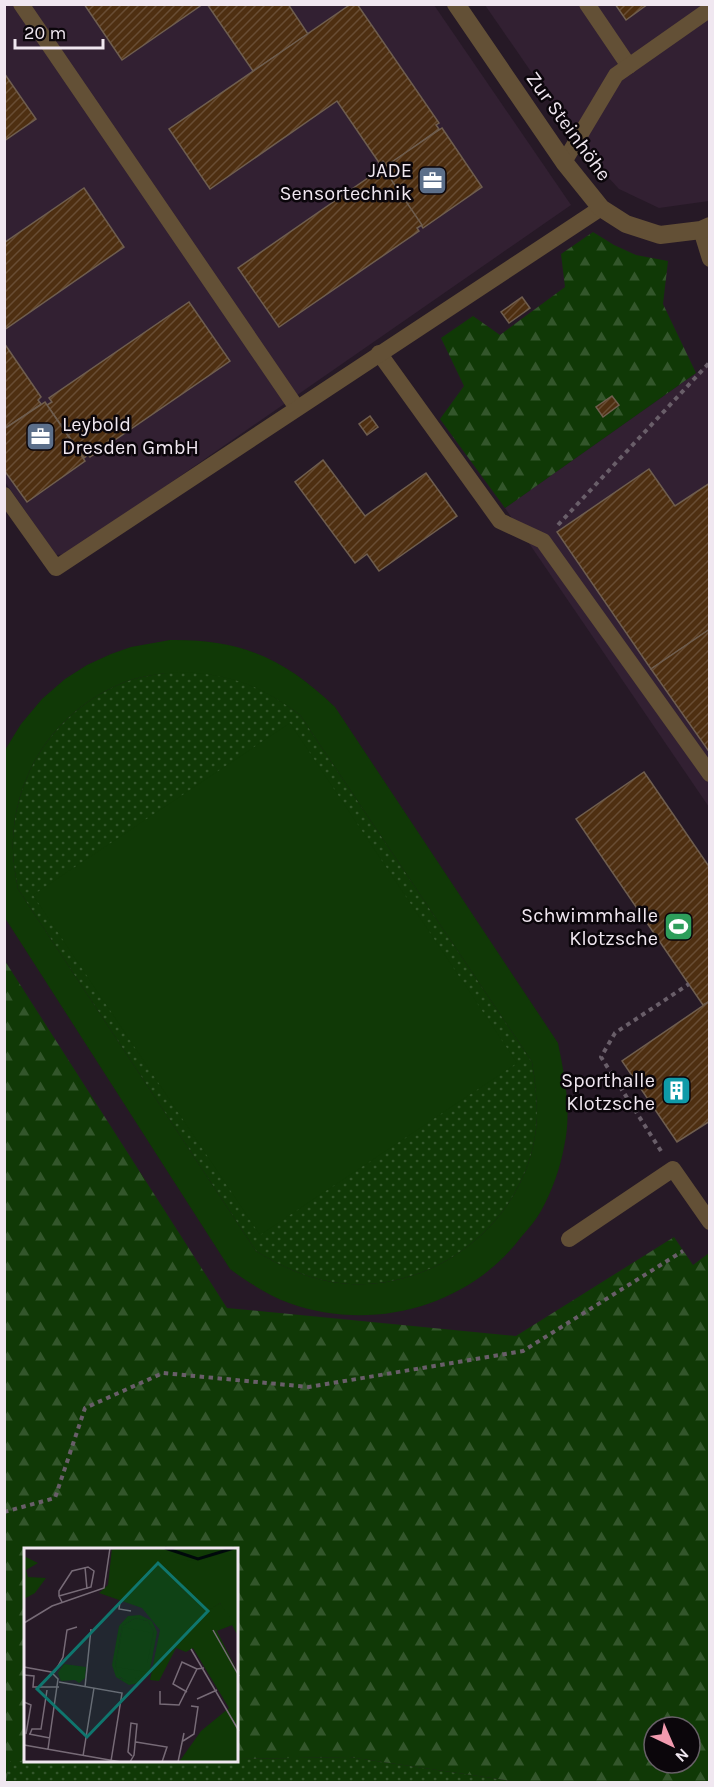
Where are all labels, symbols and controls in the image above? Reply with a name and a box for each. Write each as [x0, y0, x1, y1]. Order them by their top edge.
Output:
scale bar [15, 12, 104, 50]
text: 20 m [24, 22, 66, 44]
street label: Zur Steinhöhe [521, 67, 616, 185]
place label: JADE Sensortechnik [279, 159, 412, 205]
office icon: JADE Sensortechnik [417, 165, 449, 197]
place label: Leybold Dresden GmbH [62, 413, 199, 459]
office icon: Leybold Dresden GmbH [25, 420, 57, 452]
place label: Schwimmhalle Klotzsche [521, 904, 658, 950]
sports icon: Schwimmhalle Klotzsche [663, 910, 695, 942]
place label: Sporthalle Klotzsche [561, 1069, 655, 1115]
building icon: Sporthalle Klotzsche [660, 1075, 692, 1107]
inset map [24, 1548, 238, 1763]
north arrow [642, 1715, 702, 1775]
text: N [671, 1745, 693, 1766]

